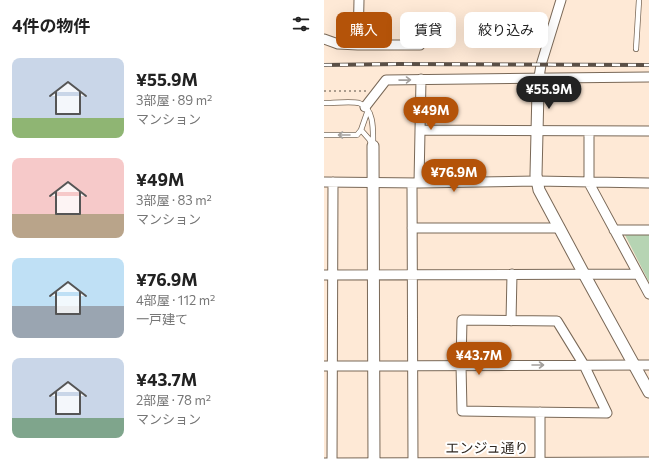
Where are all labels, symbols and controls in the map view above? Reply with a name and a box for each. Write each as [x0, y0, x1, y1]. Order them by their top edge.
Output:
chip: 購入 [336, 12, 392, 48]
chip: 賃貸 [400, 12, 456, 48]
chip: 絞り込み [464, 12, 548, 48]
icon: filters [290, 13, 312, 35]
text: 4件の物件 [12, 15, 90, 36]
text: ¥55.9M [136, 69, 198, 90]
icon: home [44, 74, 92, 122]
one-way arrow [398, 76, 411, 84]
pin: ¥55.9M [516, 76, 582, 110]
text: ¥55.9M [525, 81, 573, 97]
text: 3部屋 · 89 m² [136, 92, 212, 108]
pin: ¥49M [407, 97, 455, 131]
text: ¥49M [413, 102, 449, 118]
text: マンション [136, 111, 201, 127]
one-way arrow [338, 131, 351, 139]
pin: ¥76.9M [421, 159, 487, 193]
text: ¥76.9M [430, 164, 478, 180]
text: ¥49M [136, 169, 184, 190]
icon: home [44, 174, 92, 222]
text: 3部屋 · 83 m² [136, 192, 212, 208]
text: マンション [136, 211, 201, 227]
text: ¥76.9M [136, 269, 198, 290]
icon: home [44, 274, 92, 322]
text: 4部屋 · 112 m² [136, 292, 215, 308]
text: 一戸建て [136, 311, 188, 327]
pin: ¥43.7M [446, 342, 512, 376]
text: ¥43.7M [456, 347, 502, 363]
one-way arrow [531, 361, 544, 369]
text: ¥43.7M [136, 369, 197, 390]
icon: home [44, 374, 92, 422]
text: 2部屋 · 78 m² [136, 392, 211, 408]
text: マンション [136, 411, 201, 427]
street label: エンジュ通り [445, 439, 529, 456]

